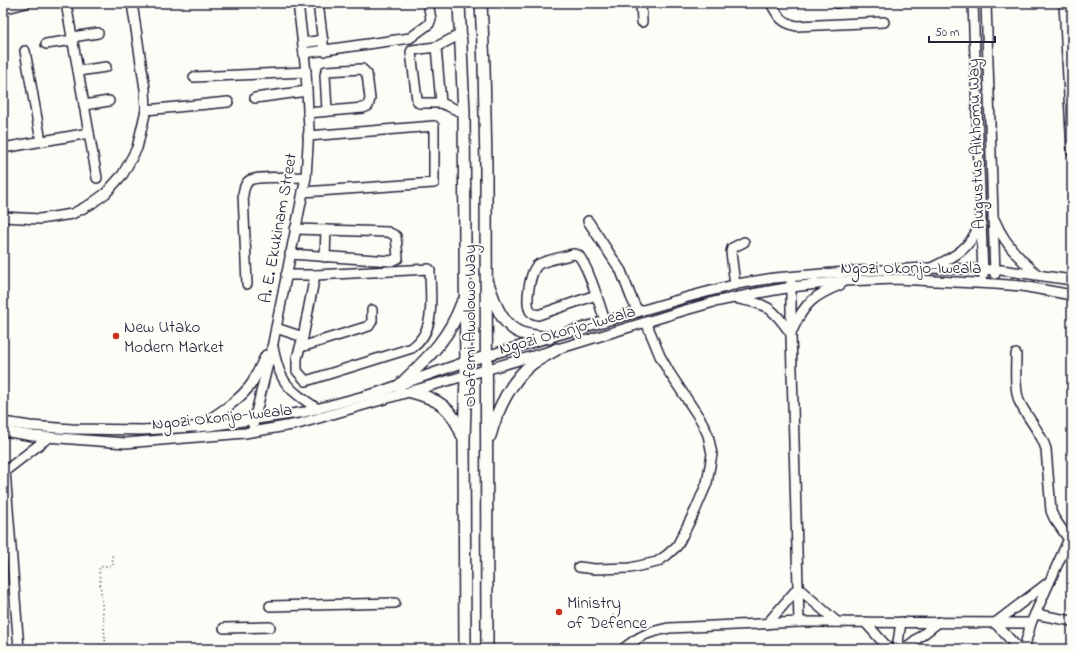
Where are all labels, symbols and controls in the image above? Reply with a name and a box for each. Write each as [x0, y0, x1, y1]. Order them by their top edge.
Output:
scale bar [929, 18, 995, 44]
text: 50 m [935, 24, 959, 42]
street label: Augustus Aikhomu Way [961, 58, 994, 230]
street label: A. E. Ekukinam Street [253, 151, 304, 305]
street label: Obafemi Awolowo Way [458, 245, 484, 407]
street label: Ngozi Okonjo-Iweala [841, 256, 981, 283]
street label: Ngozi Okonjo-Iweala [496, 299, 639, 364]
place label: New Utako Modern Market [124, 315, 224, 360]
marker: New Utako Modern Market [111, 331, 121, 341]
street label: Ngozi Okonjo-Iweala [151, 398, 294, 439]
place label: Ministry of Defence [567, 591, 648, 636]
marker: Ministry of Defence [554, 607, 564, 617]

